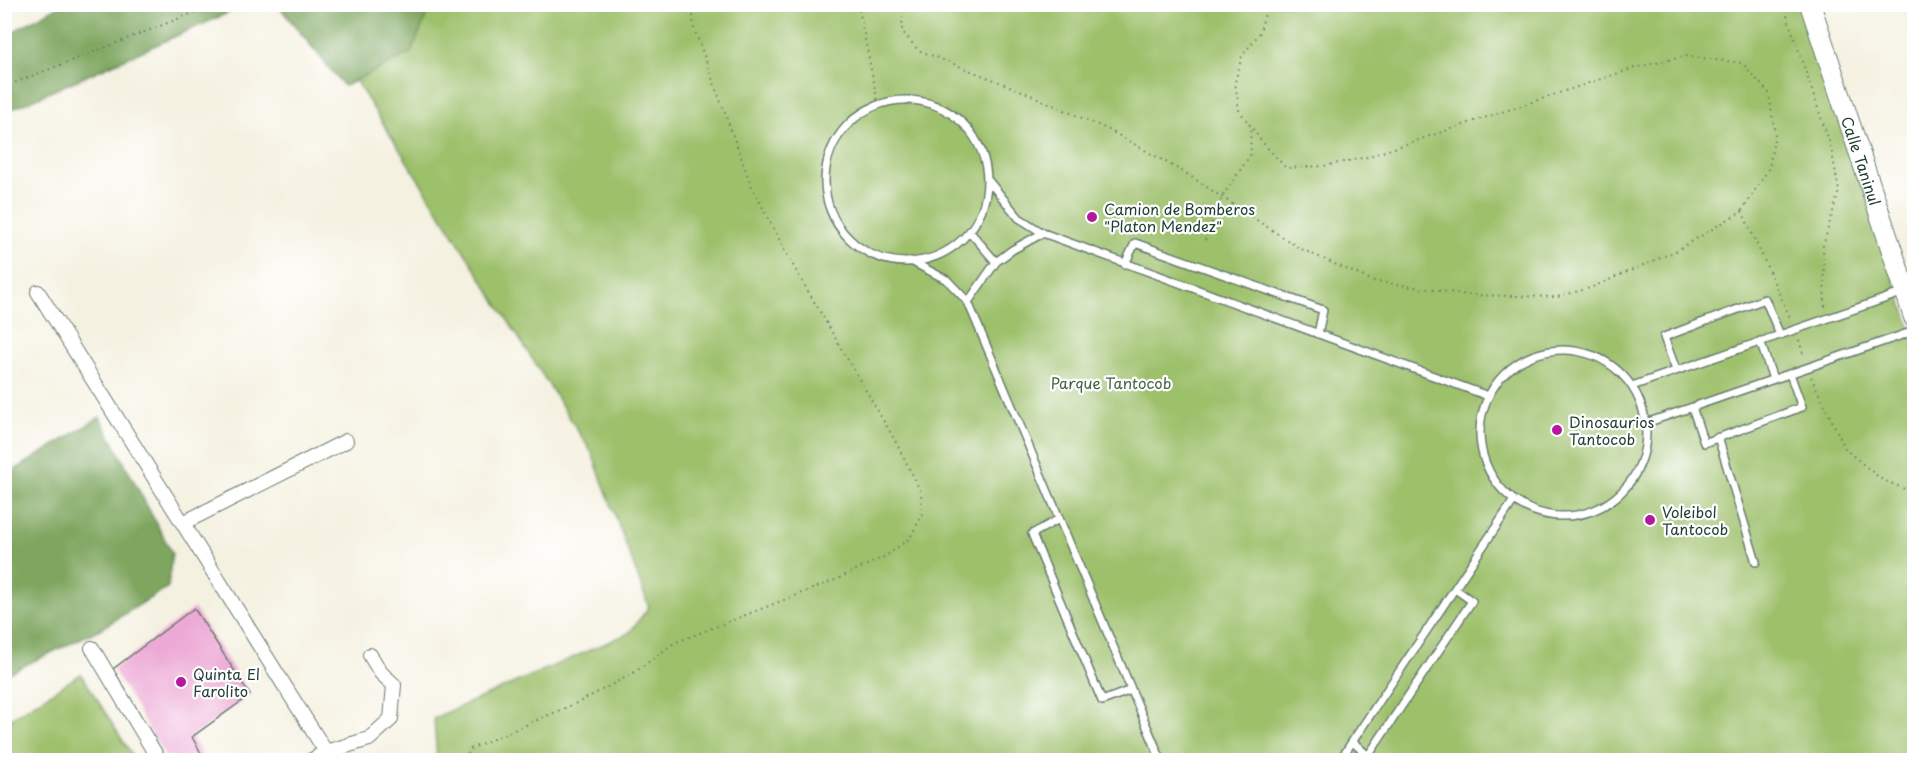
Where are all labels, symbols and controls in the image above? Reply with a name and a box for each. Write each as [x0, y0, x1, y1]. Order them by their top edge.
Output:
street label: Calle Taninul [1837, 113, 1888, 208]
place label: Camion de Bomberos "Platon Mendez" [1104, 197, 1255, 237]
marker: Camion de Bomberos "Platon Mendez" [1085, 210, 1099, 224]
park label: Parque Tantocob [1051, 371, 1171, 394]
place label: Dinosaurios Tantocob [1569, 410, 1655, 450]
marker: Dinosaurios Tantocob [1550, 423, 1564, 437]
place label: Voleibol Tantocob [1662, 500, 1728, 540]
marker: Voleibol Tantocob [1643, 513, 1657, 527]
place label: Quinta El Farolito [193, 662, 260, 702]
marker: Quinta El Farolito [174, 675, 188, 689]

